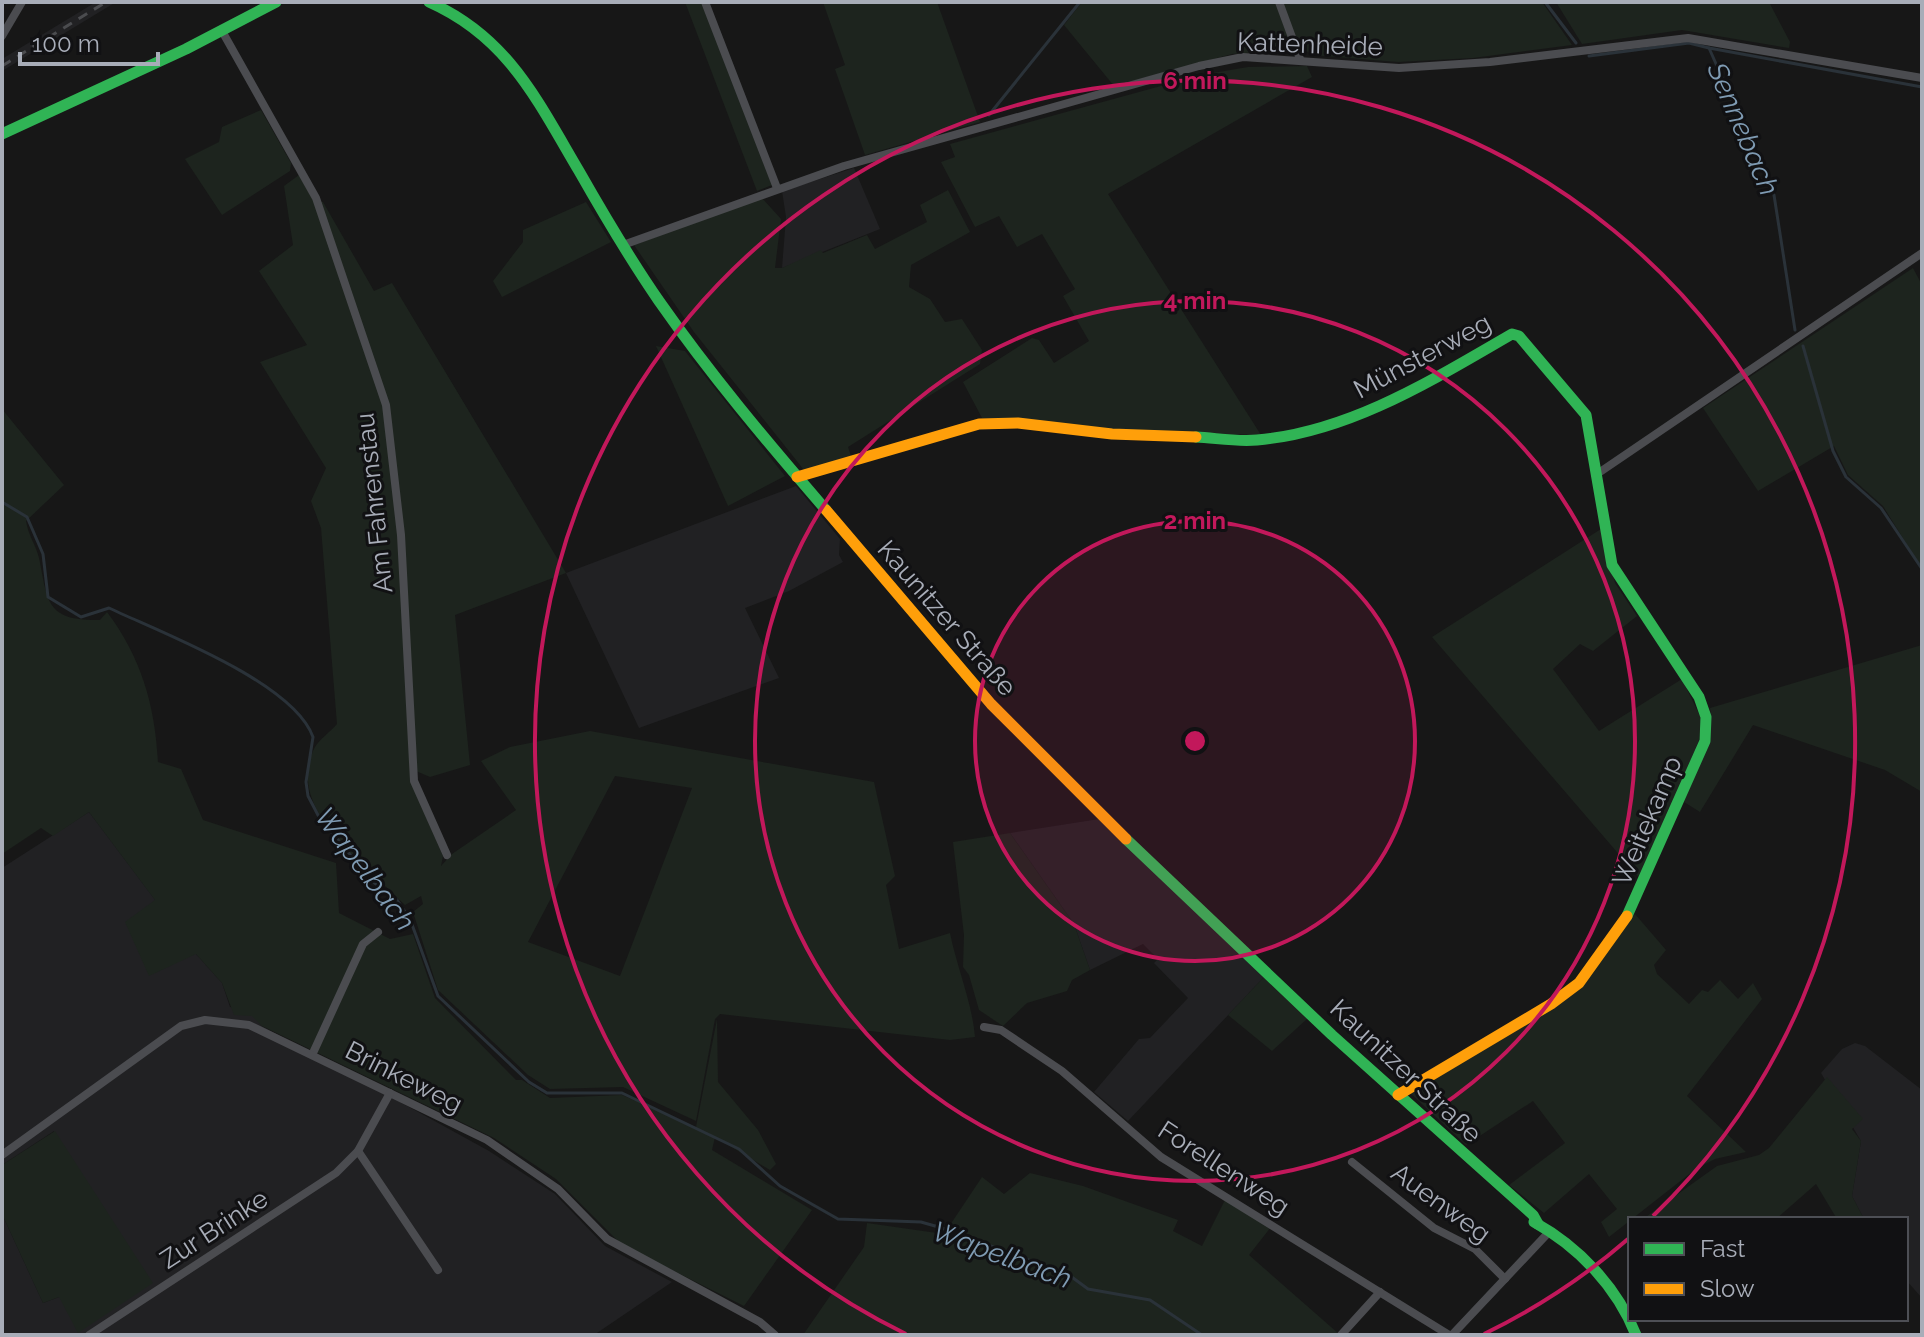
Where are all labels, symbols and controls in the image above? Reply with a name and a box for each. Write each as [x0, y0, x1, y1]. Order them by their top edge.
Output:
scale bar [20, 16, 158, 66]
street label: Kattenheide [1237, 26, 1383, 62]
text: 100 m [32, 29, 100, 58]
water label: Sennebach [1700, 57, 1786, 201]
text: 6 min [1163, 66, 1227, 95]
text: 4 min [1164, 286, 1226, 315]
street label: Münsterweg [1348, 307, 1496, 405]
street label: Am Fahrenstau [350, 411, 398, 595]
text: 2 min [1164, 506, 1226, 535]
street label: Kaunitzer Straße [871, 534, 1023, 702]
centre of rings [1181, 727, 1209, 755]
street label: Weitekamp [1606, 752, 1688, 890]
water label: Wapelbach [308, 801, 422, 937]
street label: Kaunitzer Straße [1324, 993, 1488, 1149]
street label: Brinkeweg [340, 1035, 468, 1119]
street label: Forellenweg [1153, 1115, 1295, 1221]
street label: Auenweg [1386, 1157, 1496, 1249]
street label: Zur Brinke [155, 1183, 273, 1275]
water label: Wapelbach [928, 1215, 1076, 1295]
legend [1628, 1217, 1908, 1321]
text: Fast [1700, 1234, 1745, 1263]
text: Slow [1700, 1274, 1755, 1303]

